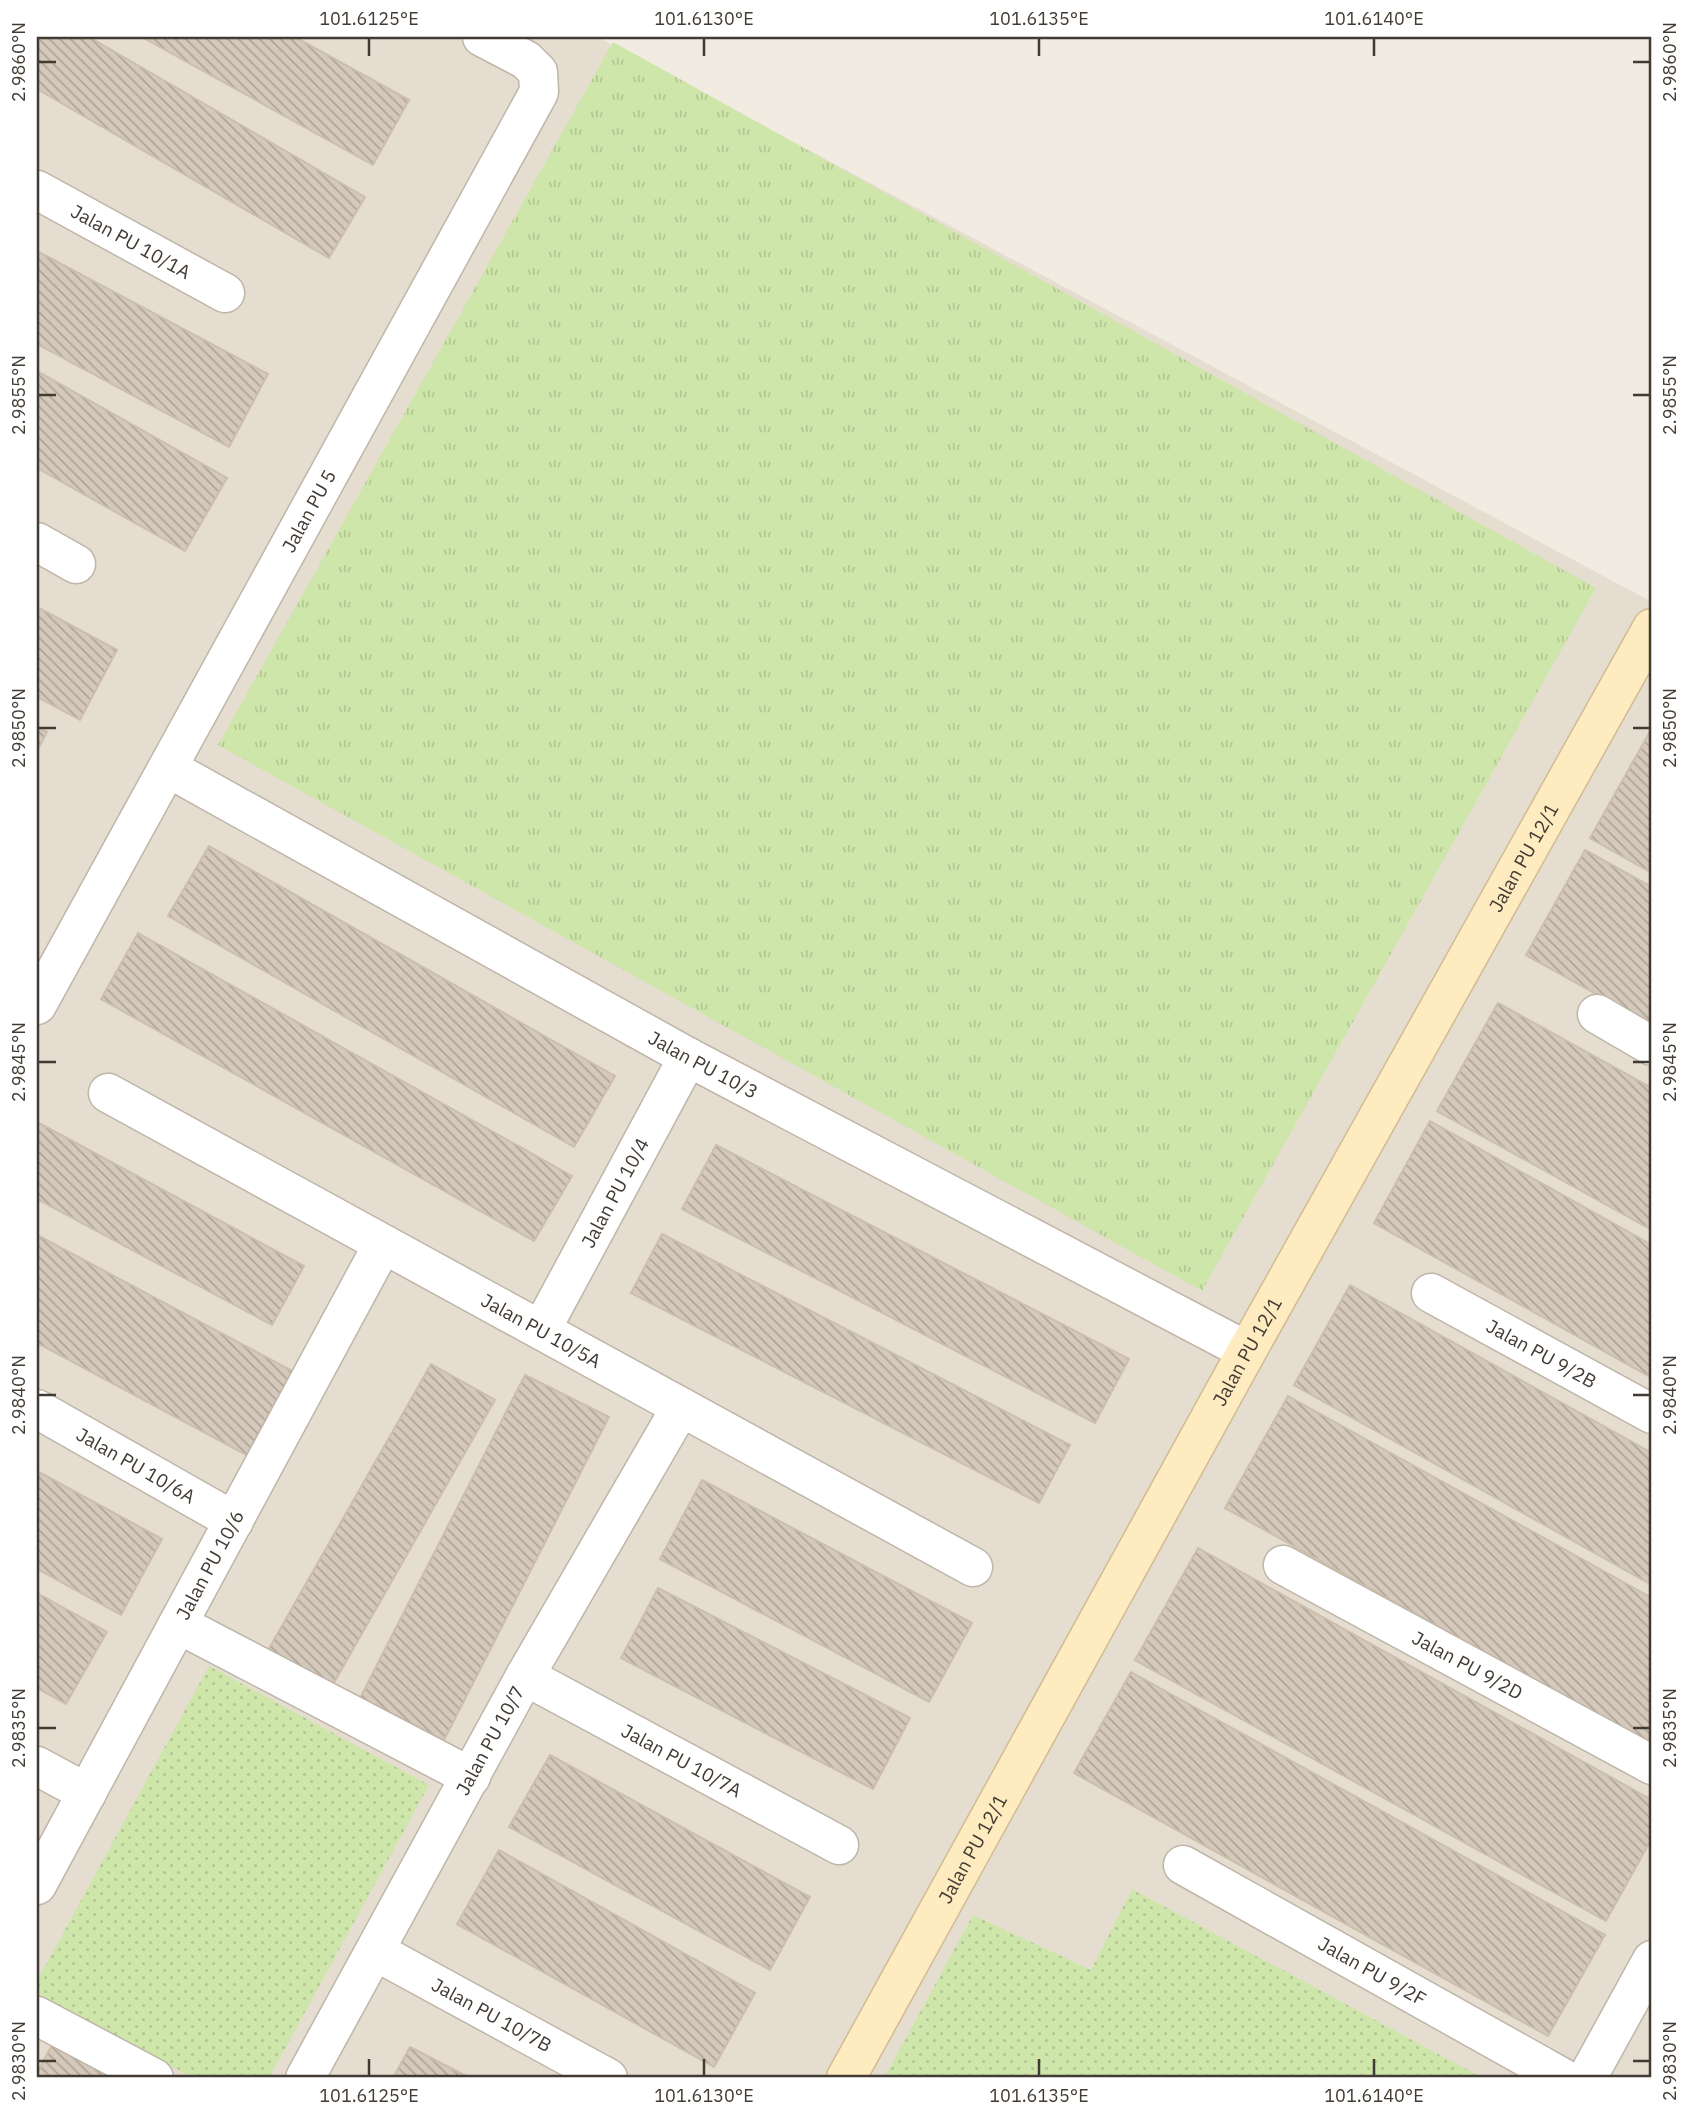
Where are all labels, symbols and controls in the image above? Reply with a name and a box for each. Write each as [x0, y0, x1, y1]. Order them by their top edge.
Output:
text: 101.6125°E [319, 7, 419, 30]
text: 101.6130°E [654, 7, 754, 30]
text: 101.6135°E [989, 7, 1089, 30]
text: 101.6140°E [1324, 7, 1424, 30]
text: 2.9860°N [7, 22, 30, 102]
text: 2.9860°N [1658, 22, 1681, 102]
street label: Jalan PU 10/1A [67, 199, 195, 284]
text: 2.9855°N [7, 355, 30, 435]
text: 2.9855°N [1658, 355, 1681, 435]
street label: Jalan PU 5 [276, 465, 341, 556]
text: 2.9850°N [7, 688, 30, 768]
text: 2.9850°N [1658, 688, 1681, 768]
street label: Jalan PU 12/1 [1483, 799, 1563, 916]
text: 2.9845°N [7, 1022, 30, 1102]
text: 2.9845°N [1658, 1022, 1681, 1102]
street label: Jalan PU 10/3 [644, 1025, 762, 1104]
street label: Jalan PU 10/4 [576, 1134, 654, 1252]
street label: Jalan PU 10/5A [477, 1288, 605, 1373]
street label: Jalan PU 12/1 [1207, 1293, 1287, 1410]
street label: Jalan PU 9/2B [1482, 1314, 1601, 1393]
text: 2.9840°N [7, 1355, 30, 1435]
text: 2.9840°N [1658, 1355, 1681, 1435]
street label: Jalan PU 10/6A [72, 1422, 200, 1509]
street label: Jalan PU 10/6 [171, 1506, 249, 1624]
street label: Jalan PU 9/2D [1408, 1625, 1527, 1705]
street label: Jalan PU 10/7 [450, 1681, 529, 1799]
text: 2.9835°N [7, 1688, 30, 1768]
text: 2.9835°N [1658, 1688, 1681, 1768]
street label: Jalan PU 10/7A [617, 1718, 746, 1802]
street label: Jalan PU 12/1 [933, 1790, 1012, 1907]
street label: Jalan PU 9/2F [1314, 1931, 1431, 2011]
street label: Jalan PU 10/7B [428, 1972, 556, 2057]
text: 2.9830°N [7, 2021, 30, 2101]
text: 2.9830°N [1658, 2021, 1681, 2101]
text: 101.6125°E [319, 2084, 419, 2107]
text: 101.6130°E [654, 2084, 754, 2107]
text: 101.6135°E [989, 2084, 1089, 2107]
text: 101.6140°E [1324, 2084, 1424, 2107]

